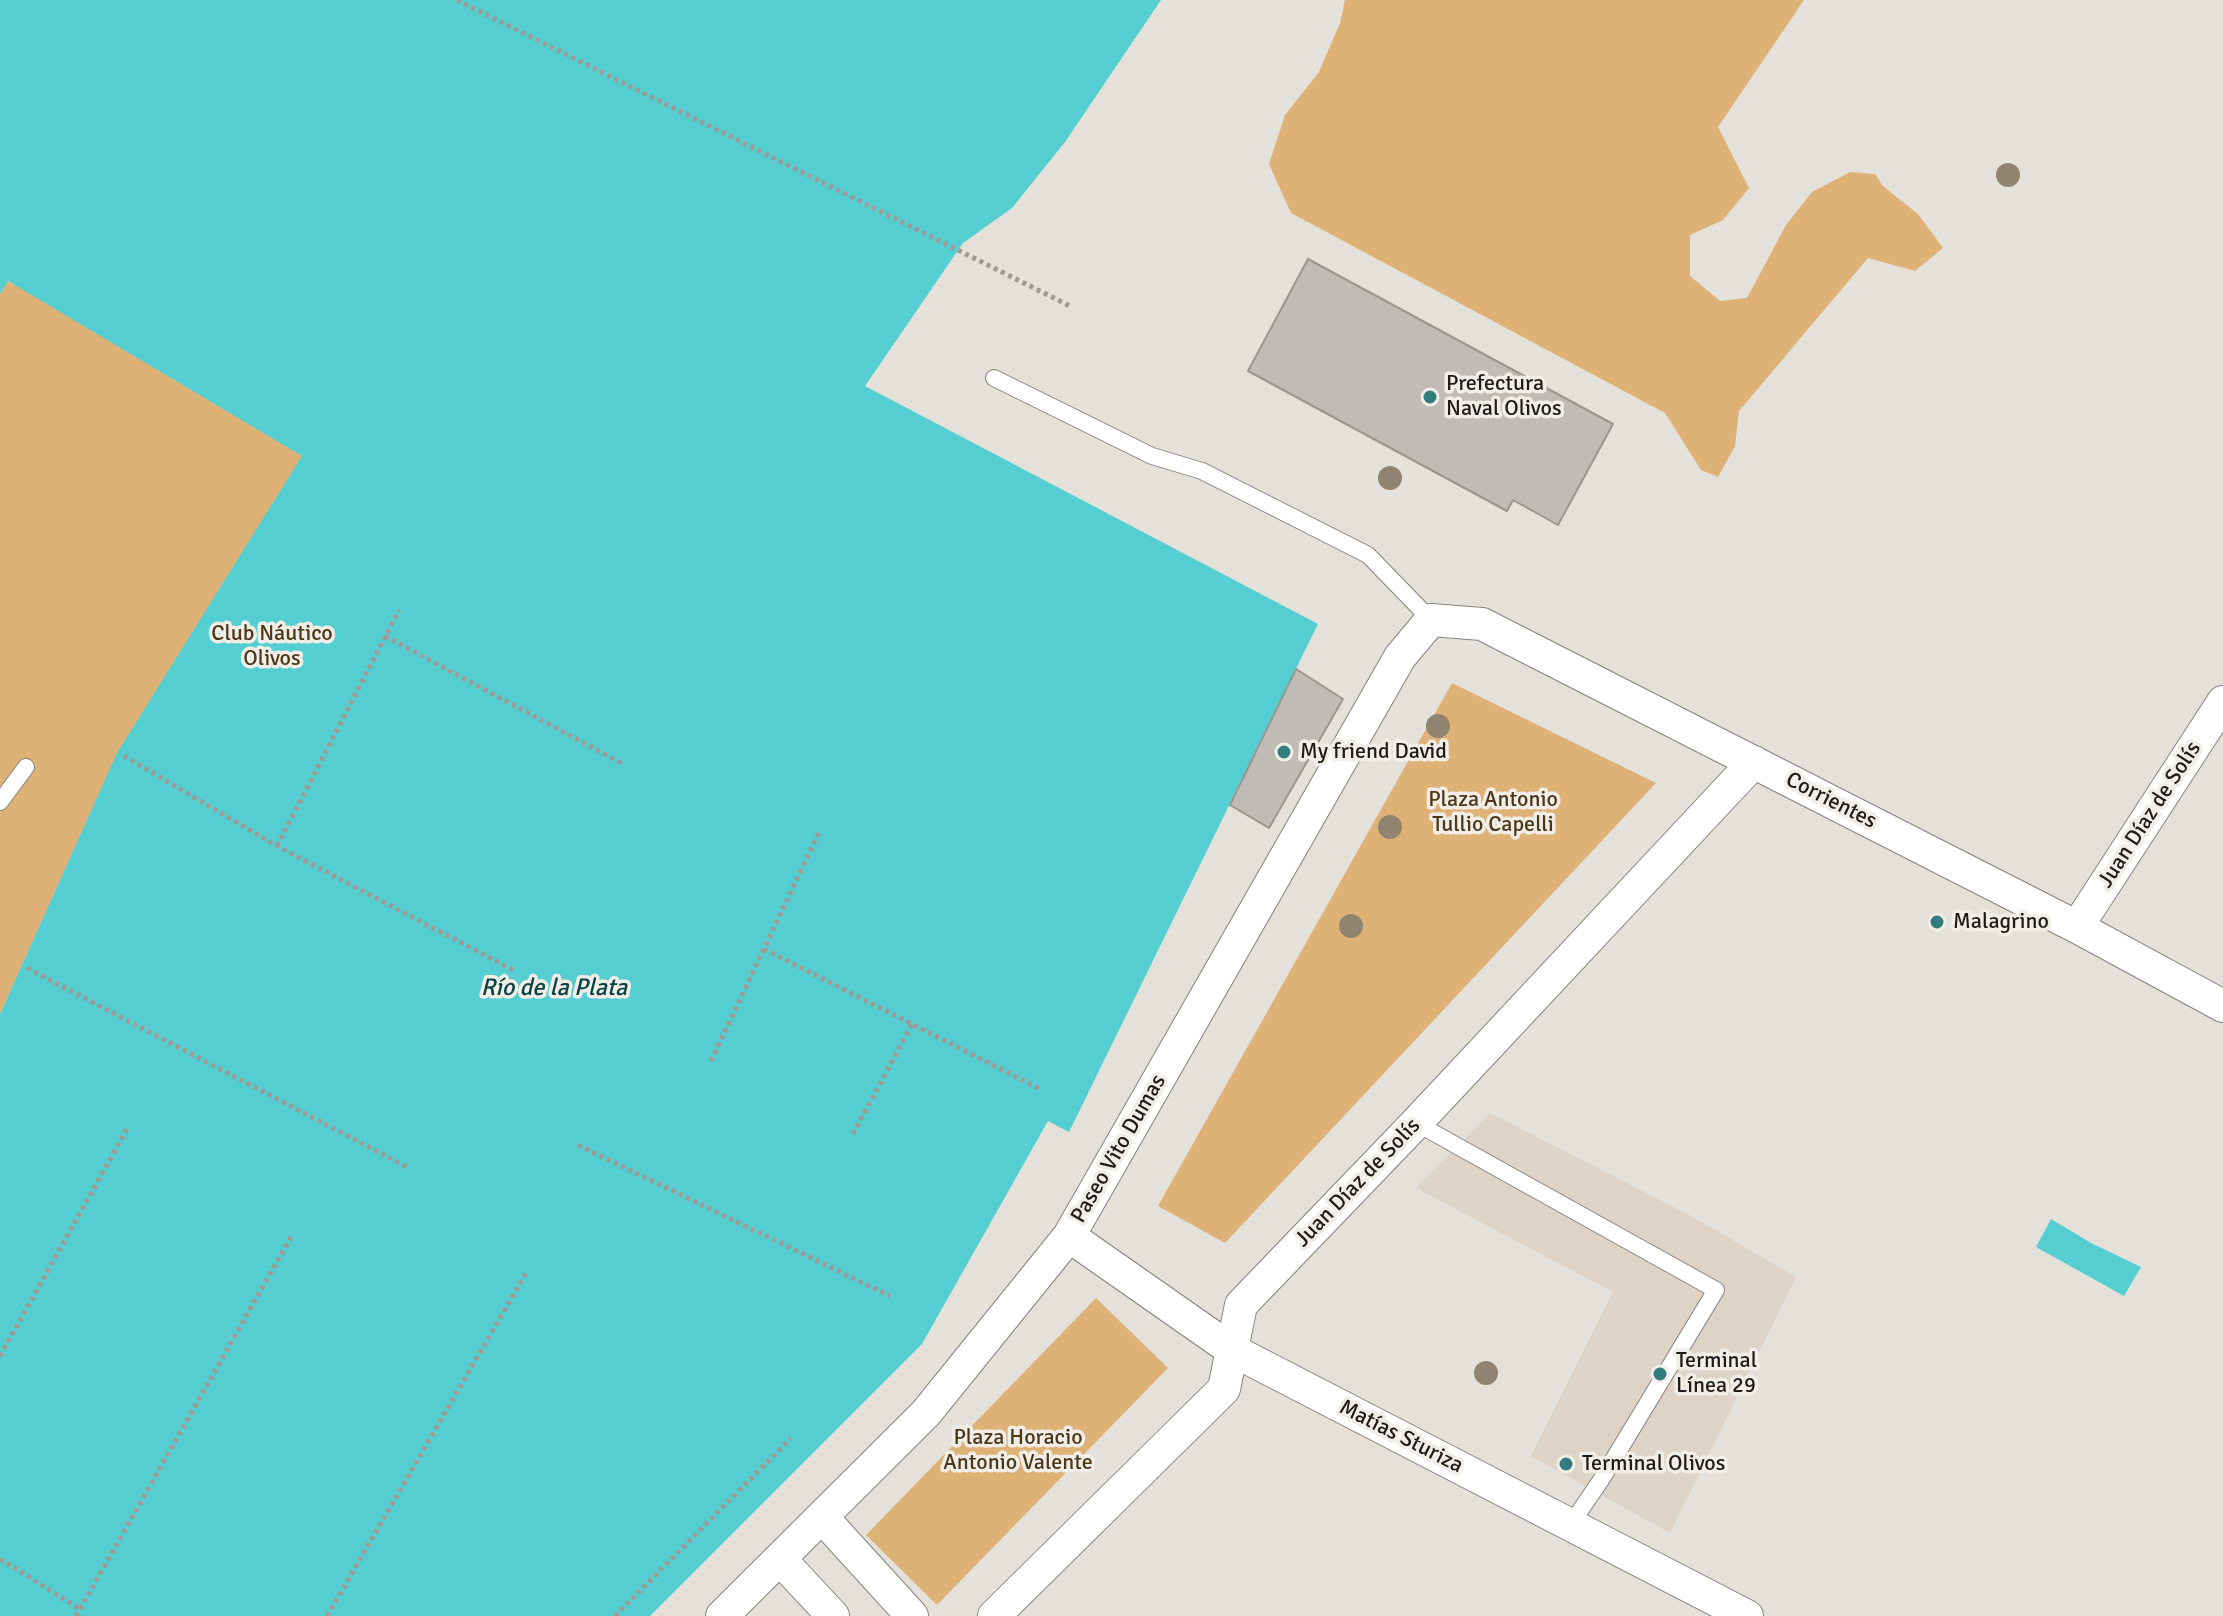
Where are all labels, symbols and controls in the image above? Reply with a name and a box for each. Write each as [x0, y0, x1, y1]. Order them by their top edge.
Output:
place label: Prefectura Naval Olivos [1446, 371, 1562, 422]
marker: Prefectura Naval Olivos [1421, 388, 1439, 406]
park label: Club Náutico Olivos [211, 621, 333, 672]
street label: Juan Díaz de Solís [2093, 737, 2207, 893]
place label: My friend David [1300, 739, 1447, 765]
marker: My friend David [1275, 743, 1293, 761]
street label: Corrientes [1781, 767, 1881, 835]
park label: Plaza Antonio Tullio Capelli [1428, 787, 1558, 838]
place label: Malagrino [1953, 909, 2049, 935]
marker: Malagrino [1928, 913, 1946, 931]
water label: Río de la Plata [481, 975, 627, 1003]
street label: Paseo Vito Dumas [1066, 1070, 1172, 1228]
street label: Juan Díaz de Solís [1290, 1113, 1426, 1253]
place label: Terminal Línea 29 [1676, 1348, 1757, 1400]
marker: Terminal Línea 29 [1651, 1365, 1669, 1383]
street label: Matías Sturiza [1335, 1394, 1467, 1480]
park label: Plaza Horacio Antonio Valente [943, 1425, 1093, 1476]
place label: Terminal Olivos [1582, 1451, 1725, 1477]
marker: Terminal Olivos [1557, 1455, 1575, 1473]

